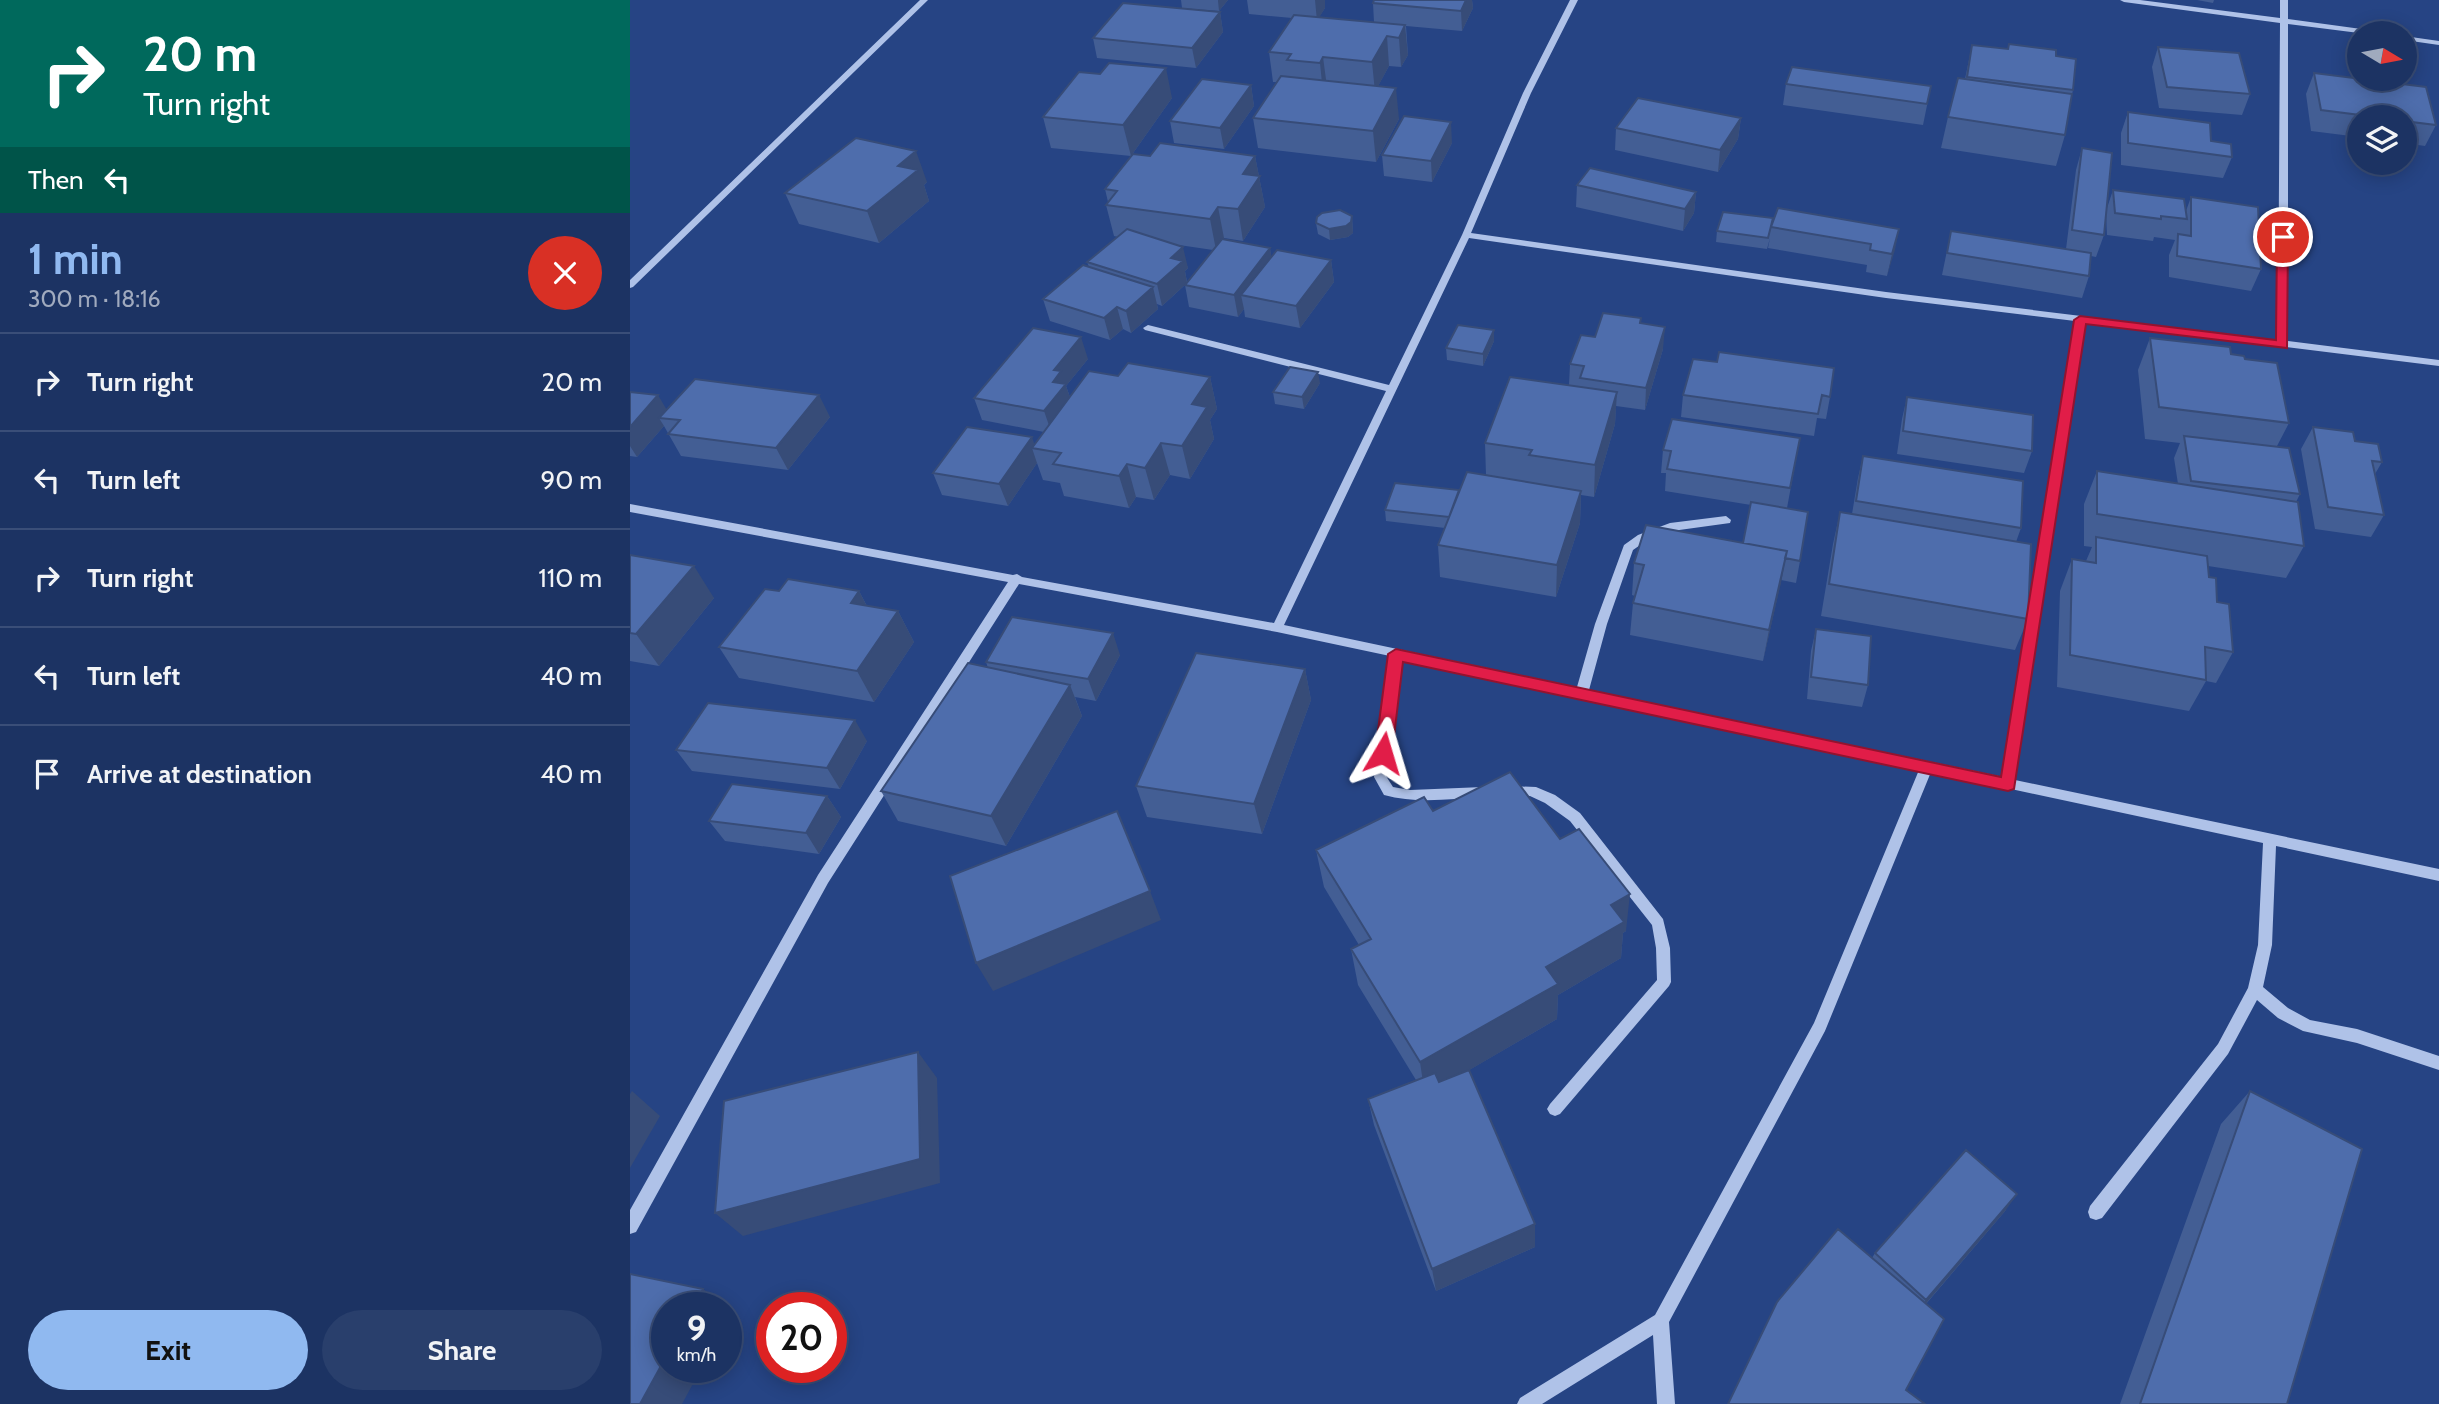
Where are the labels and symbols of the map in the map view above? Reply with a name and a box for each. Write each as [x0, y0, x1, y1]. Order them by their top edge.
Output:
north arrow [2347, 21, 2417, 91]
pin [2253, 207, 2313, 267]
position arrow [1346, 716, 1420, 790]
speed limit sign: 20 [756, 1292, 847, 1383]

